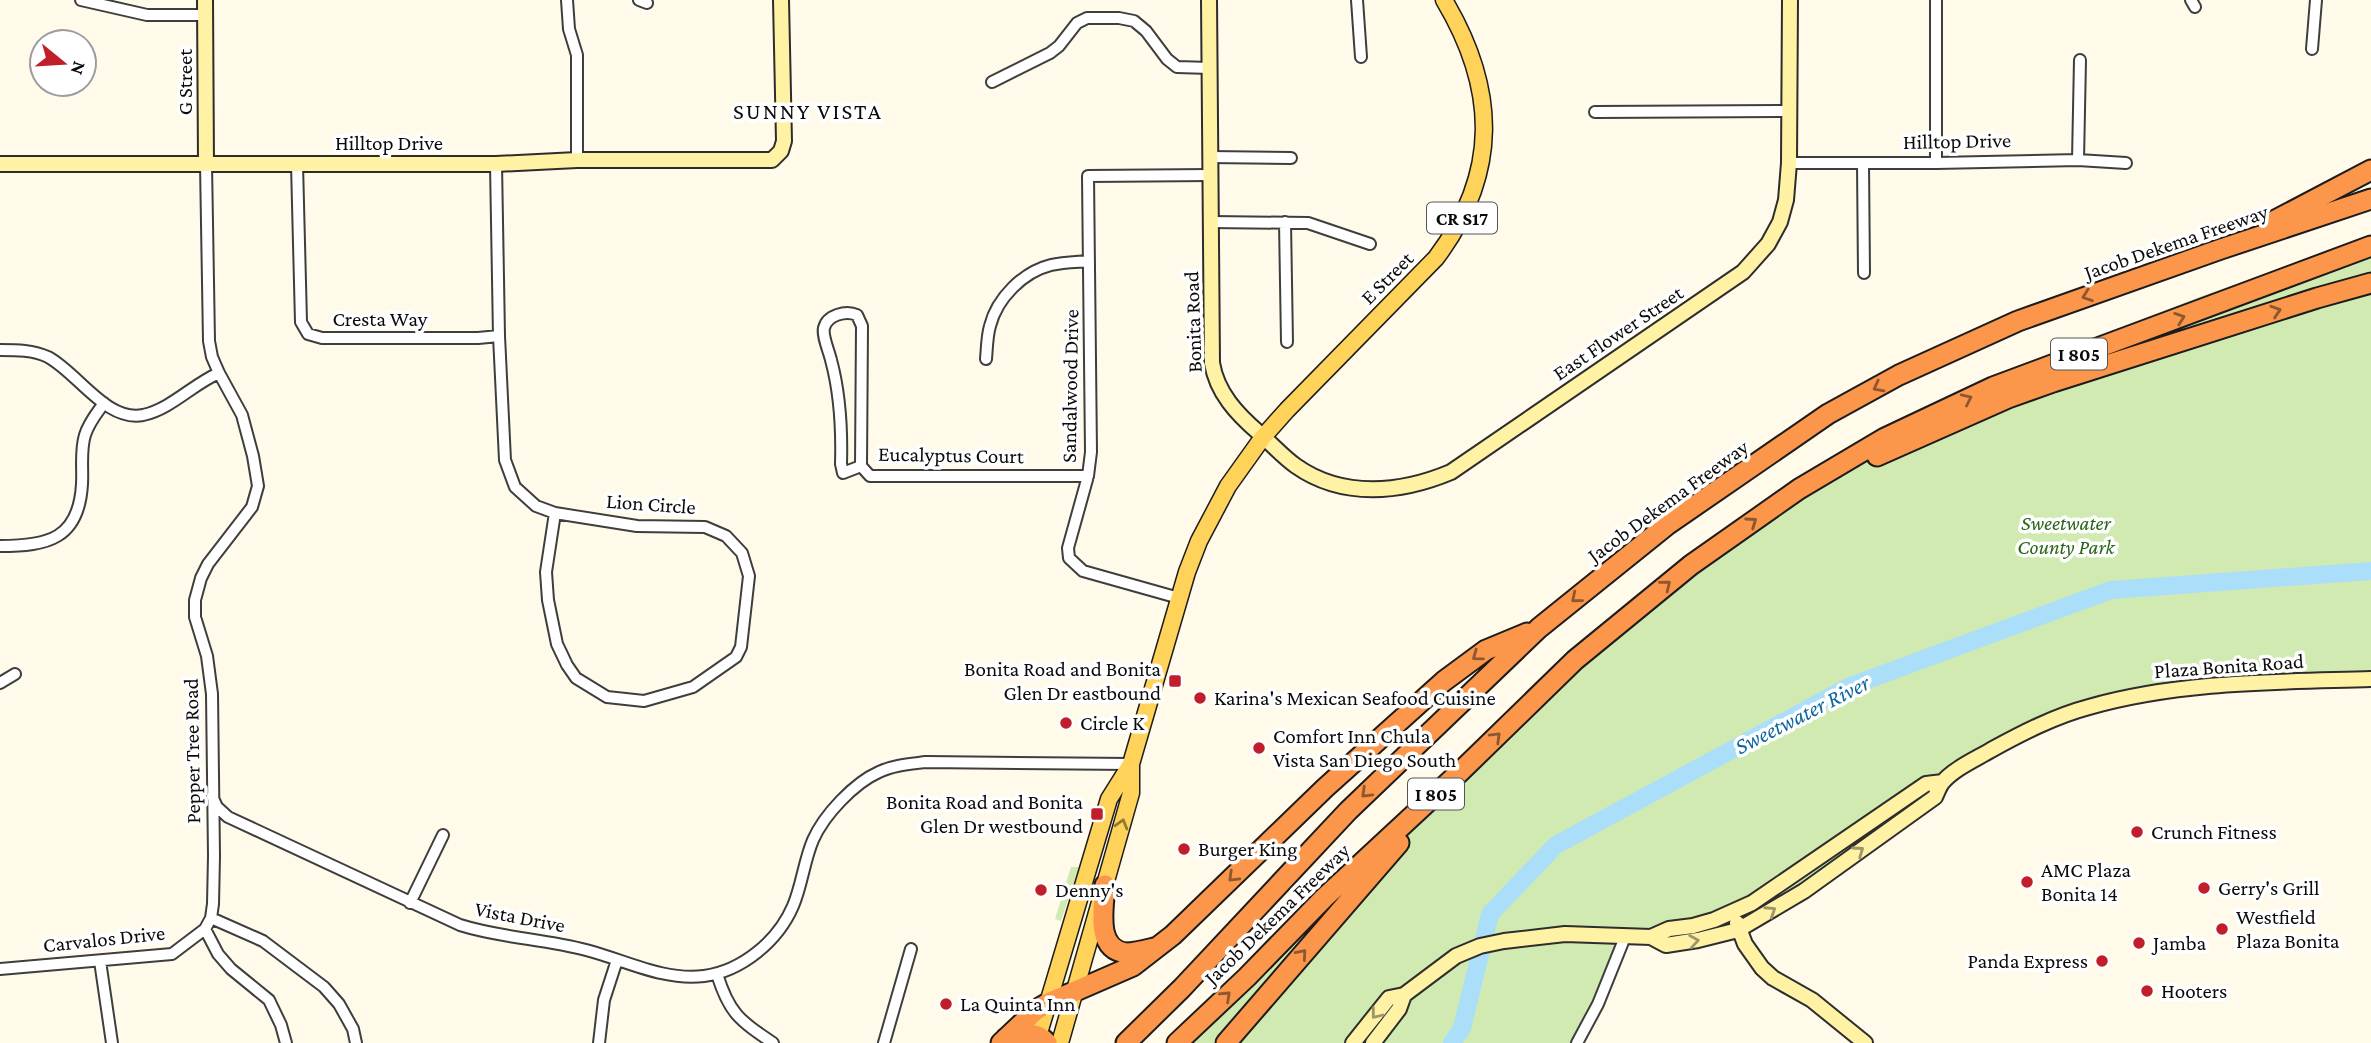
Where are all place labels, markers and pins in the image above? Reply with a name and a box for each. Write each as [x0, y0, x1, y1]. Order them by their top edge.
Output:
place label: Bonita Road and Bonita Glen Dr eastbound [964, 657, 1161, 705]
marker: Bonita Road and Bonita Glen Dr eastbound [1167, 673, 1183, 689]
place label: Karina's Mexican Seafood Cuisine [1214, 686, 1496, 710]
marker: Karina's Mexican Seafood Cuisine [1192, 690, 1208, 706]
place label: Circle K [1080, 711, 1145, 735]
marker: Circle K [1058, 715, 1074, 731]
place label: Comfort Inn Chula Vista San Diego South [1273, 724, 1456, 772]
marker: Comfort Inn Chula Vista San Diego South [1251, 740, 1267, 756]
place label: Bonita Road and Bonita Glen Dr westbound [886, 790, 1083, 838]
marker: Bonita Road and Bonita Glen Dr westbound [1089, 806, 1105, 822]
place label: Crunch Fitness [2151, 820, 2277, 844]
marker: Crunch Fitness [2129, 824, 2145, 840]
place label: Burger King [1198, 837, 1297, 861]
marker: Burger King [1176, 841, 1192, 857]
place label: AMC Plaza Bonita 14 [2041, 858, 2131, 906]
marker: AMC Plaza Bonita 14 [2019, 874, 2035, 890]
place label: Gerry's Grill [2218, 876, 2319, 900]
place label: Denny's [1055, 878, 1123, 902]
marker: Gerry's Grill [2196, 880, 2212, 896]
marker: Denny's [1033, 882, 1049, 898]
place label: Westfield Plaza Bonita [2236, 905, 2340, 953]
marker: Westfield Plaza Bonita [2214, 921, 2230, 937]
place label: Jamba [2151, 931, 2207, 955]
marker: Jamba [2131, 935, 2147, 951]
place label: Panda Express [1967, 949, 2088, 973]
marker: Panda Express [2094, 953, 2110, 969]
place label: Hooters [2161, 979, 2227, 1003]
marker: Hooters [2139, 983, 2155, 999]
place label: La Quinta Inn [960, 992, 1076, 1016]
marker: La Quinta Inn [938, 996, 954, 1012]

